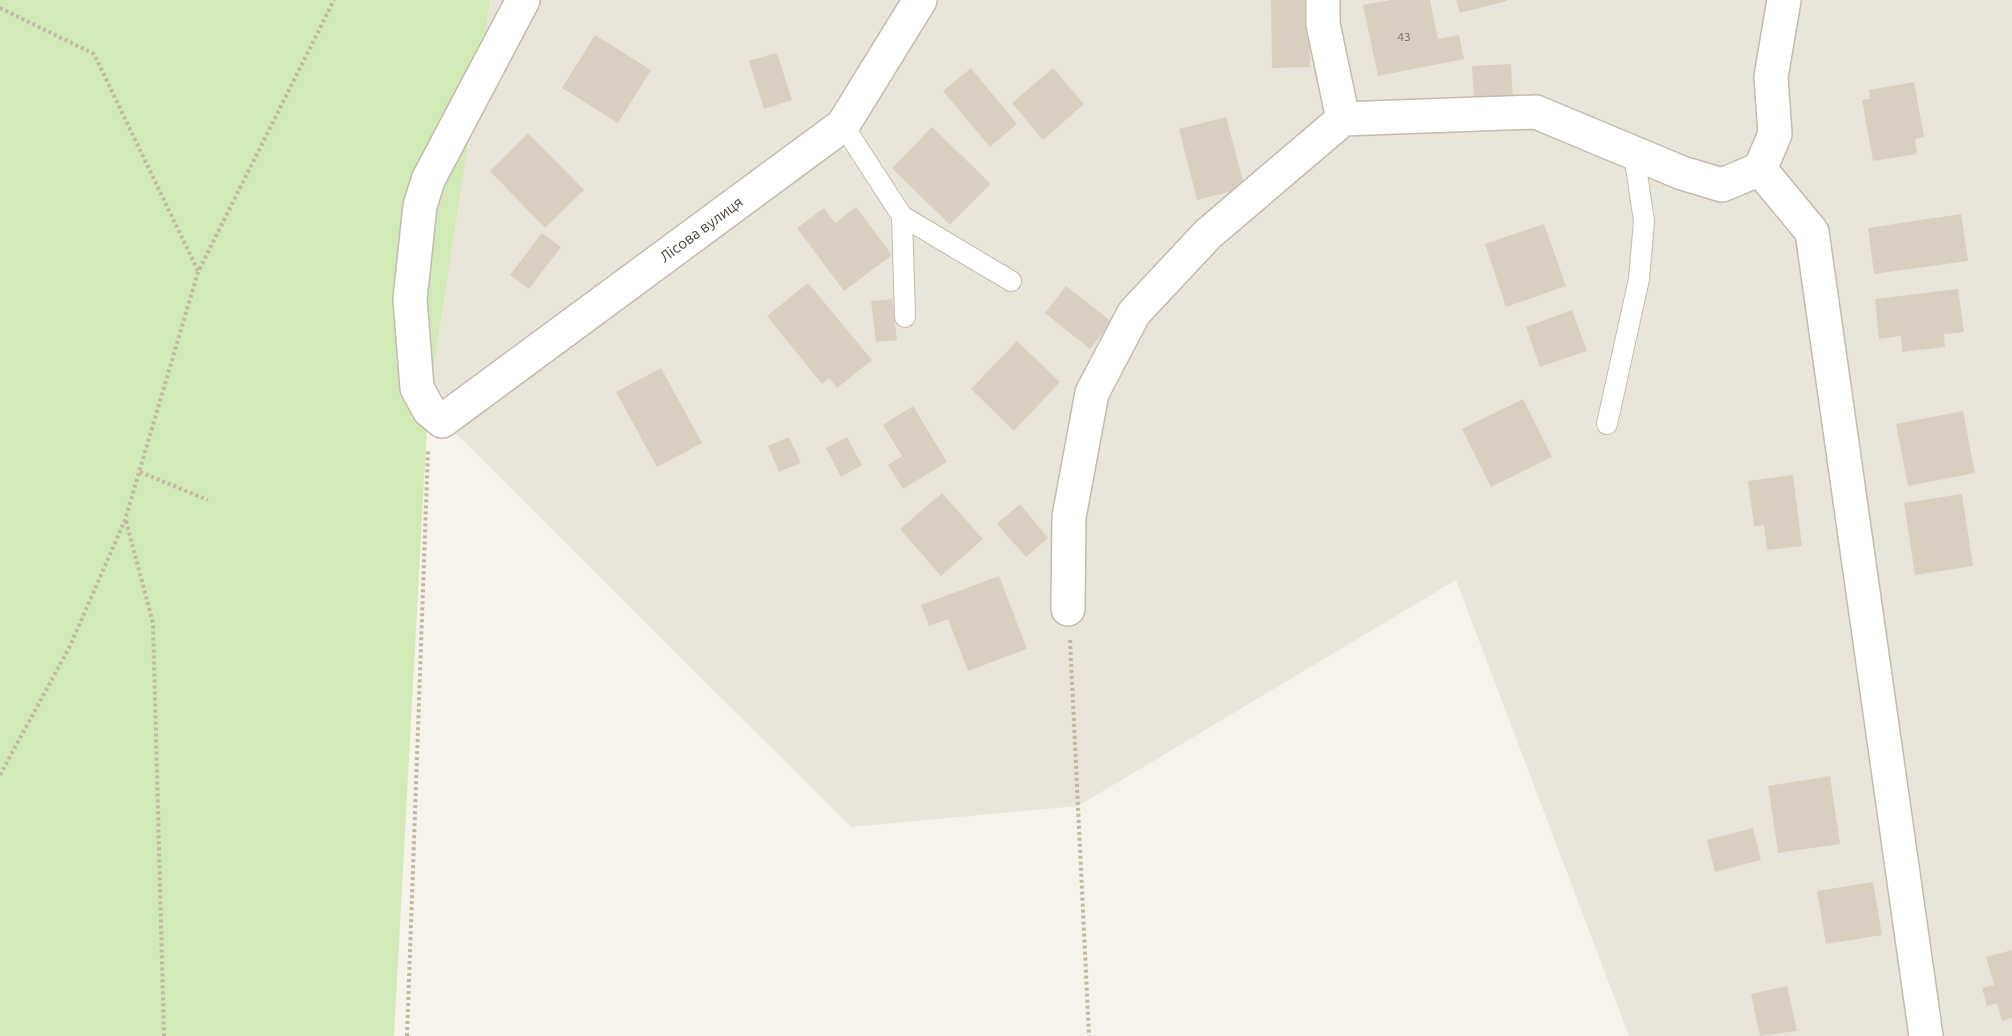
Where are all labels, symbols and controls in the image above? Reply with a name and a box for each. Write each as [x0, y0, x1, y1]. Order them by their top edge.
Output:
house number: 43 [1397, 30, 1411, 43]
street label: Лісова вулиця [656, 193, 746, 265]

